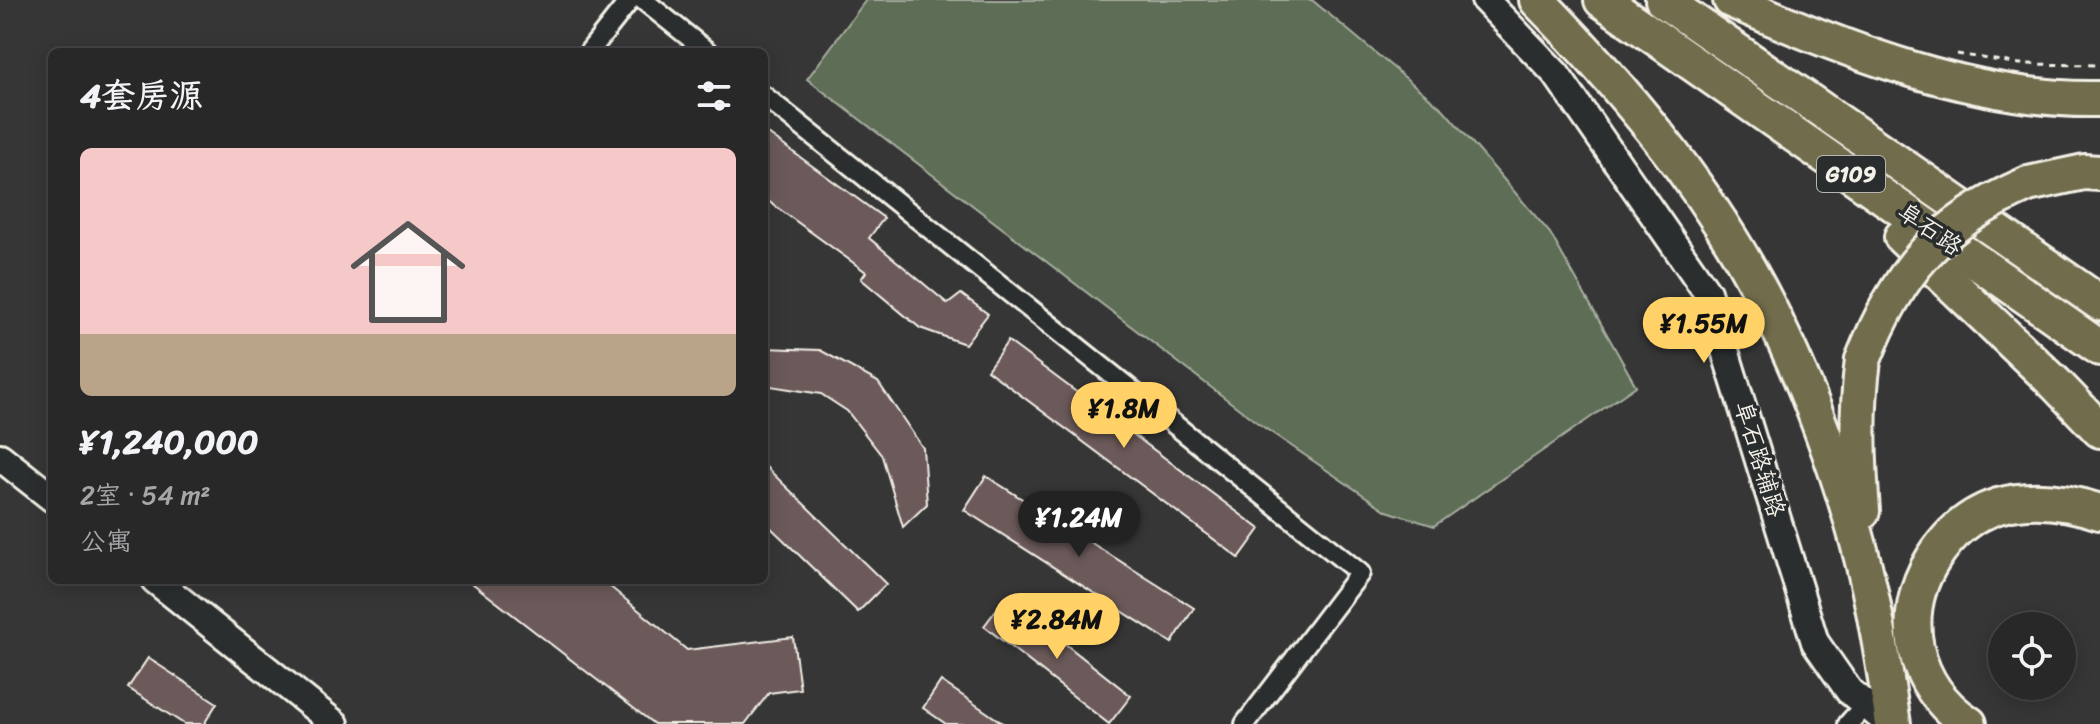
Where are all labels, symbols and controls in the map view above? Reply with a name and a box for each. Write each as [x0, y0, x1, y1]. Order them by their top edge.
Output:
text: 4套房源 [80, 66, 203, 126]
icon: filters [692, 74, 736, 118]
road number: G109 [1817, 156, 1885, 192]
street label: 阜石路 [1888, 191, 1972, 267]
icon: home [336, 200, 480, 344]
pin: ¥1.55M [1639, 297, 1769, 365]
text: ¥1.55M [1661, 300, 1747, 346]
pin: ¥1.8M [1068, 382, 1180, 450]
text: ¥1.8M [1089, 385, 1159, 431]
street label: 阜石路辅路 [1722, 395, 1798, 523]
text: ¥1,240,000 [80, 412, 259, 472]
text: 2室 · 54 m² [80, 472, 211, 518]
pin: ¥1.24M [1014, 491, 1144, 559]
text: ¥1.24M [1036, 494, 1122, 540]
text: 公寓 [80, 518, 132, 564]
pin: ¥2.84M [992, 593, 1122, 661]
text: ¥2.84M [1012, 596, 1102, 642]
map controls [1988, 612, 2076, 700]
button: locate [1988, 612, 2076, 700]

